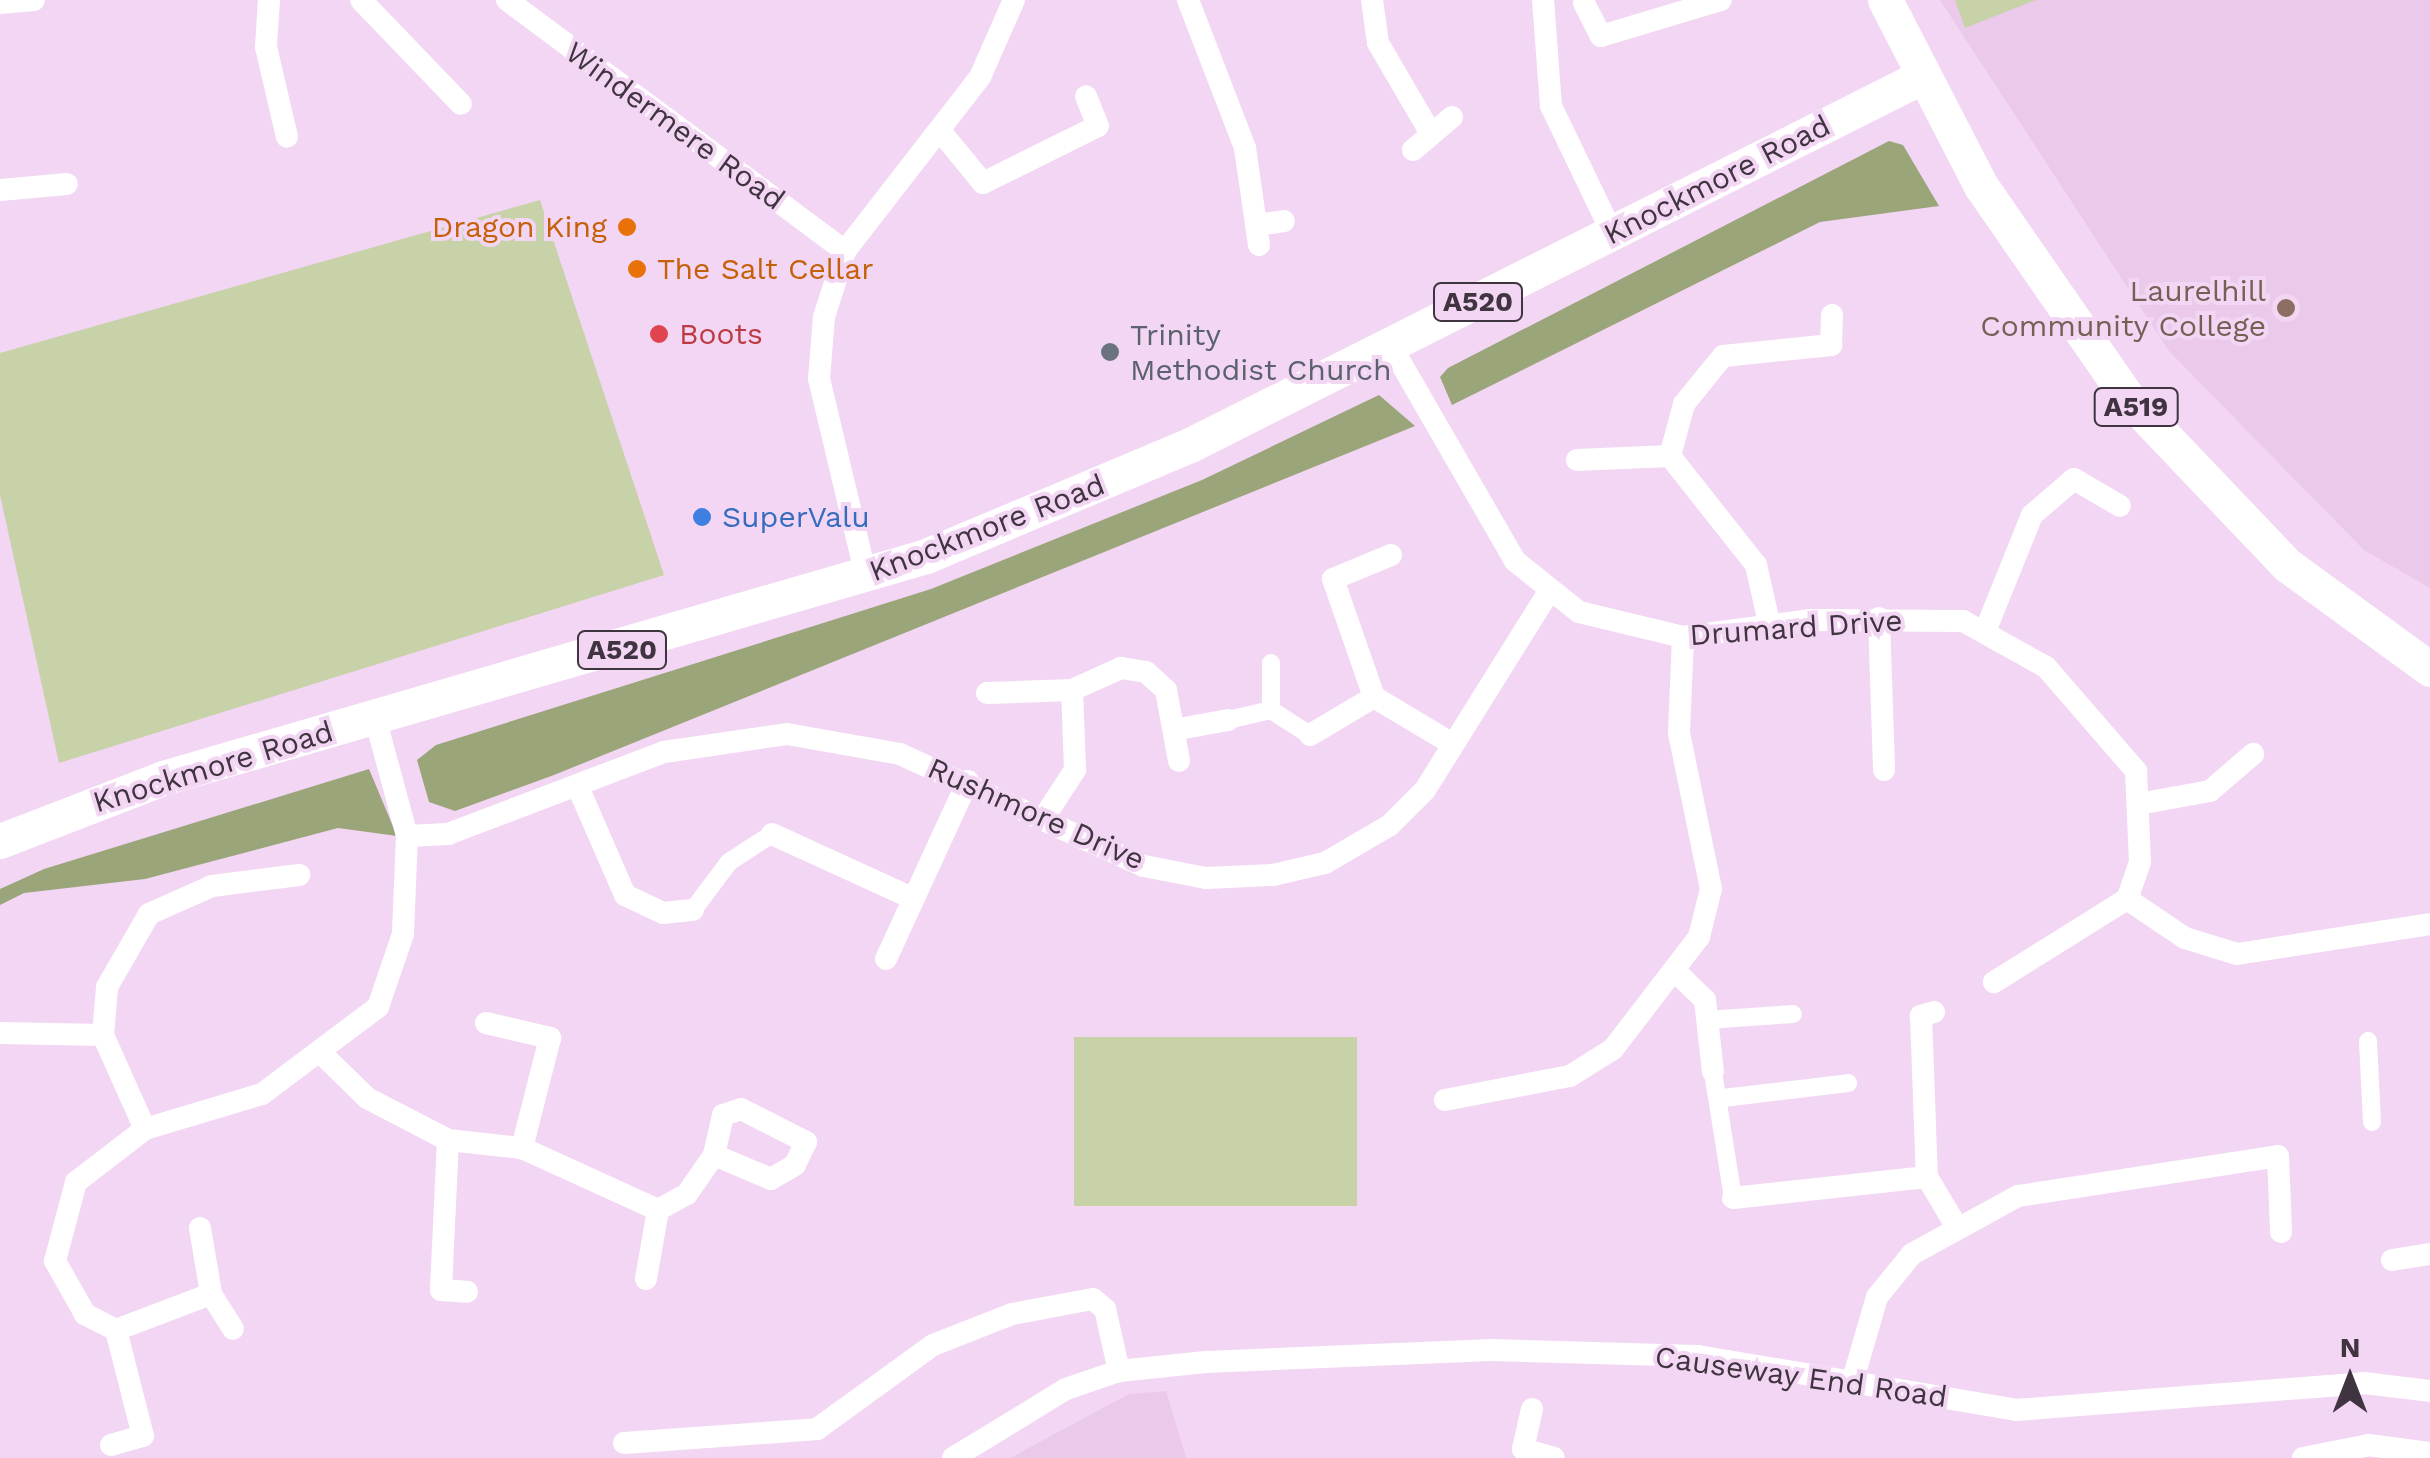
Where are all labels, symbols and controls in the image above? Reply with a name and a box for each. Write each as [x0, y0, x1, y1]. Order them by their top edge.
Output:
street label: Windermere Road [558, 34, 792, 218]
street label: Knockmore Road [1598, 107, 1836, 253]
place label: Dragon King [432, 209, 607, 245]
marker: Dragon King [616, 216, 638, 238]
place label: The Salt Cellar [657, 251, 873, 287]
marker: The Salt Cellar [626, 258, 648, 280]
place label: Laurelhill Community College [1979, 273, 2266, 344]
road number: A520 [1433, 279, 1523, 325]
marker: Laurelhill Community College [2275, 297, 2297, 319]
place label: Boots [679, 316, 763, 352]
place label: Trinity Methodist Church [1130, 317, 1392, 388]
marker: Boots [648, 323, 670, 345]
marker: Trinity Methodist Church [1099, 341, 1121, 363]
road number: A519 [2094, 384, 2178, 430]
street label: Knockmore Road [864, 467, 1110, 589]
place label: SuperValu [722, 499, 870, 535]
marker: SuperValu [691, 506, 713, 528]
street label: Drumard Drive [1688, 603, 1904, 653]
road number: A520 [577, 627, 667, 673]
street label: Knockmore Road [89, 713, 337, 821]
street label: Rushmore Drive [922, 750, 1150, 878]
north arrow [2300, 1328, 2400, 1428]
text: N [2340, 1331, 2360, 1364]
street label: Causeway End Road [1652, 1339, 1950, 1415]

